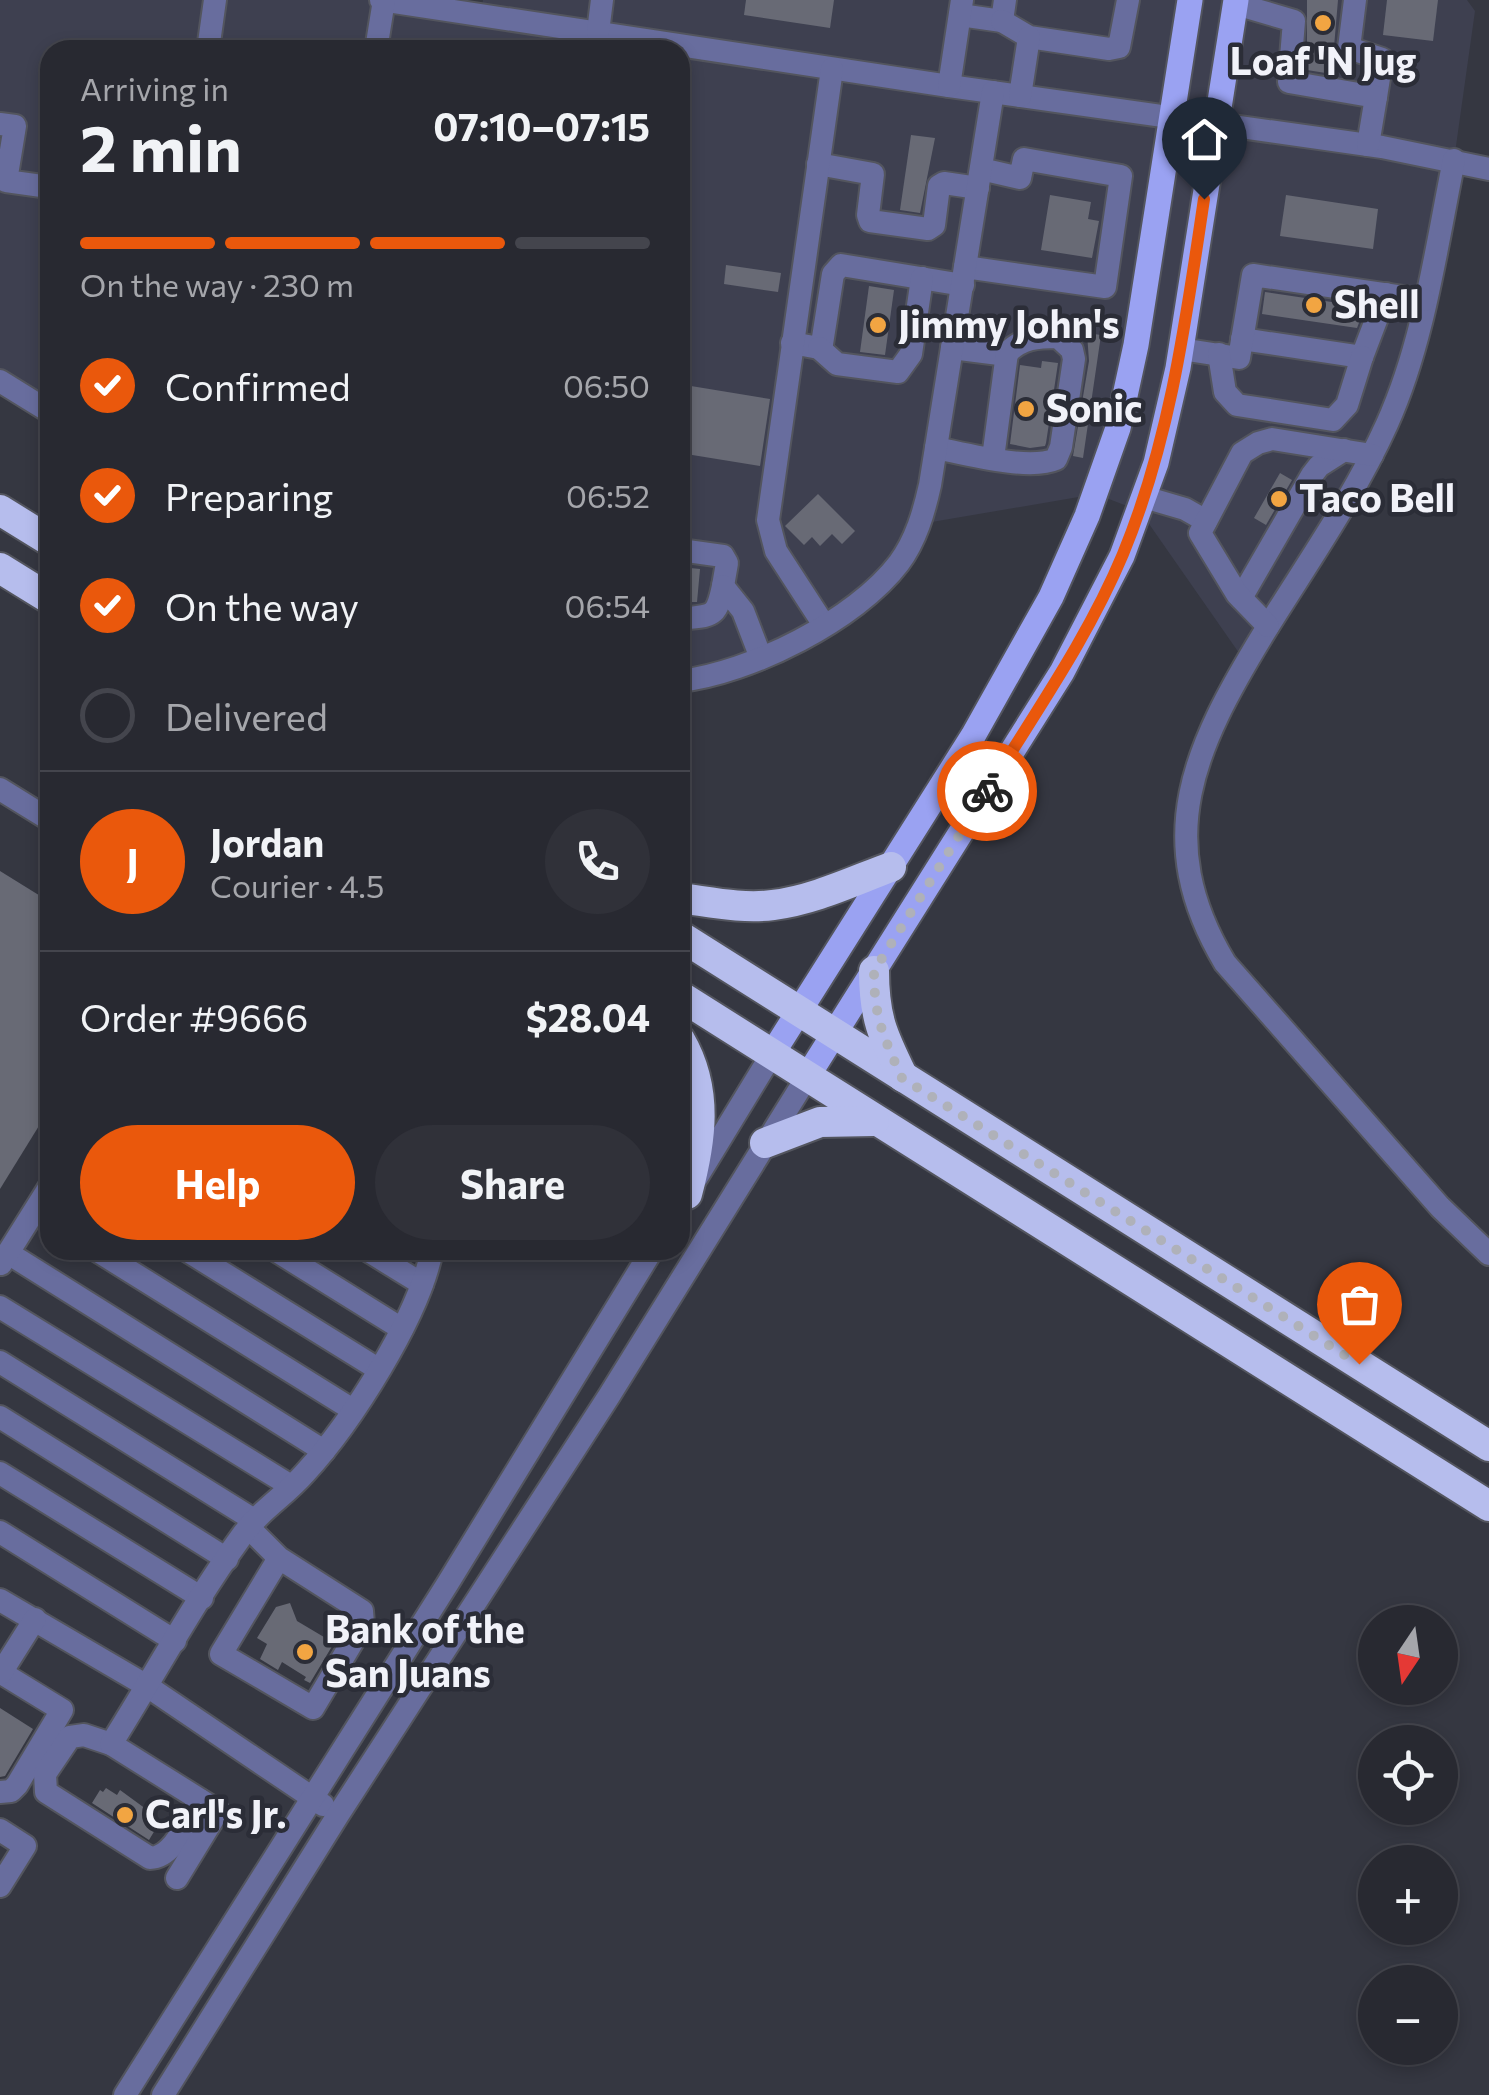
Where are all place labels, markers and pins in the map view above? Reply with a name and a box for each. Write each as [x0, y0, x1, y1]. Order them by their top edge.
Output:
marker: Loaf 'N Jug [1312, 12, 1334, 34]
place label: Loaf 'N Jug [1230, 36, 1416, 83]
pin [1162, 97, 1247, 200]
place label: Shell [1334, 279, 1420, 326]
marker: Shell [1303, 294, 1325, 316]
place label: Jimmy John's [898, 299, 1120, 346]
marker: Jimmy John's [867, 314, 889, 336]
place label: Sonic [1046, 383, 1143, 430]
marker: Sonic [1015, 398, 1037, 420]
place label: Taco Bell [1299, 473, 1455, 520]
marker: Taco Bell [1268, 488, 1290, 510]
pin [1317, 1262, 1402, 1365]
place label: Bank of the San Juans [325, 1604, 525, 1695]
marker: Bank of the San Juans [294, 1641, 316, 1663]
place label: Carl's Jr. [145, 1789, 287, 1836]
marker: Carl's Jr. [114, 1804, 136, 1826]

